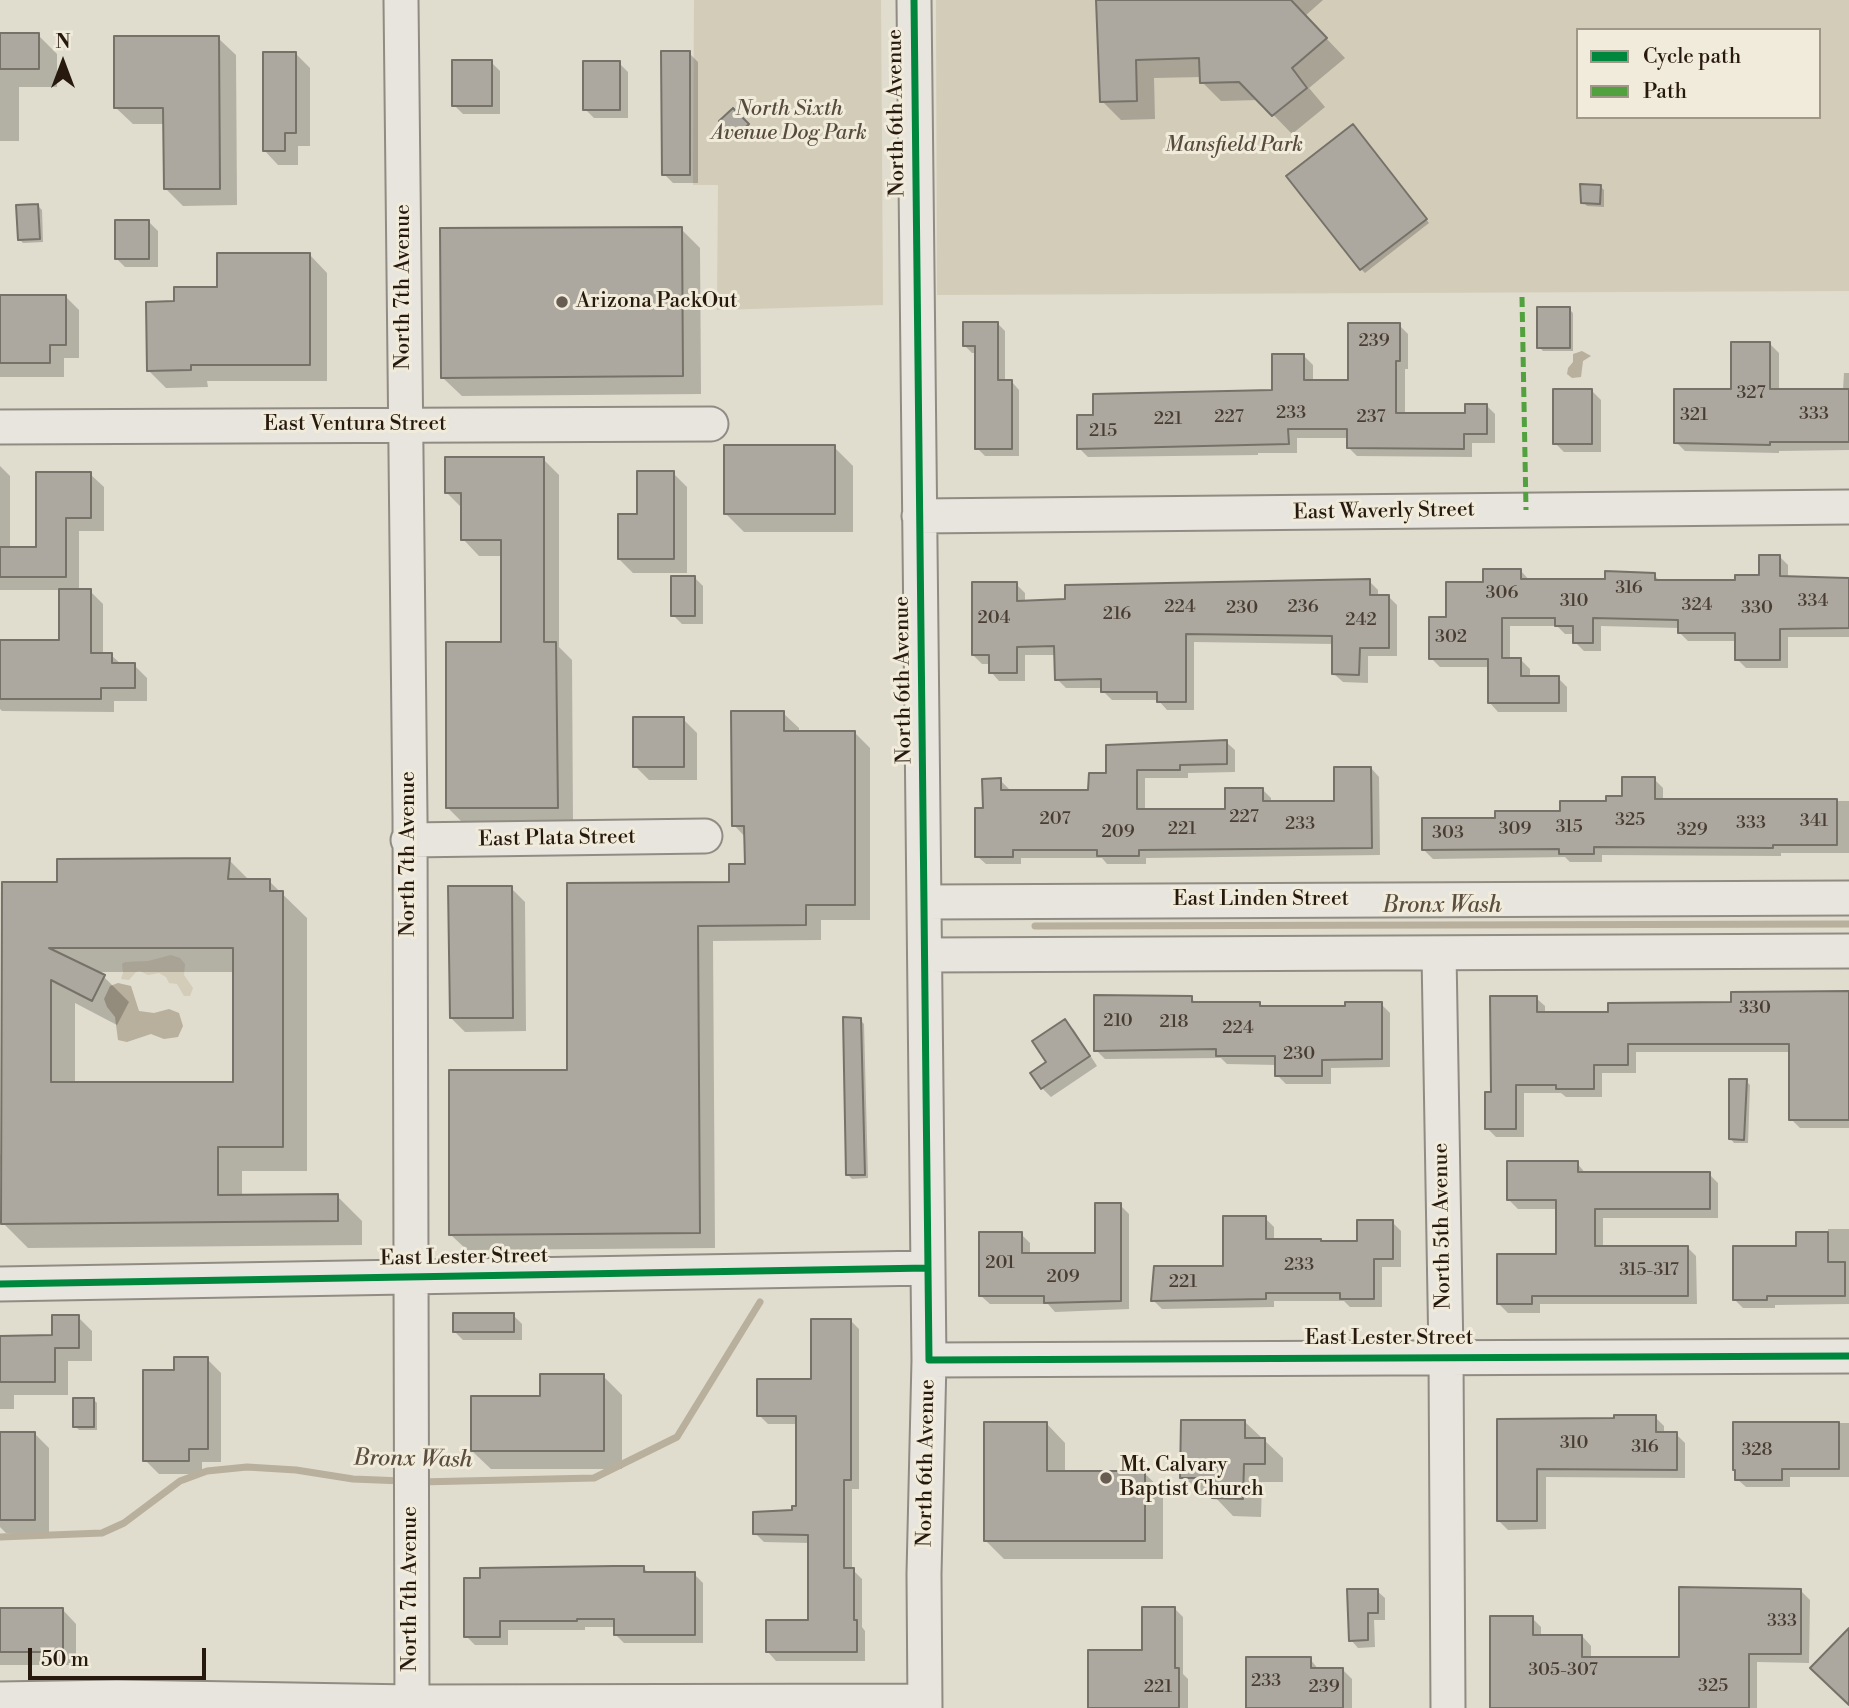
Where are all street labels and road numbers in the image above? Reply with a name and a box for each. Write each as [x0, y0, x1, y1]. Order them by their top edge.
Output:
street label: North 6th Avenue [883, 29, 911, 197]
street label: North 7th Avenue [391, 204, 417, 370]
street label: East Ventura Street [264, 412, 446, 438]
street label: East Waverly Street [1293, 498, 1475, 526]
street label: North 6th Avenue [890, 596, 918, 764]
street label: North 7th Avenue [396, 771, 422, 937]
street label: East Plata Street [478, 825, 636, 853]
street label: East Linden Street [1173, 887, 1349, 913]
street label: North 5th Avenue [1429, 1142, 1457, 1310]
street label: East Lester Street [380, 1244, 548, 1272]
street label: East Lester Street [1305, 1326, 1473, 1352]
street label: North 6th Avenue [913, 1379, 941, 1547]
street label: North 7th Avenue [398, 1506, 424, 1672]

